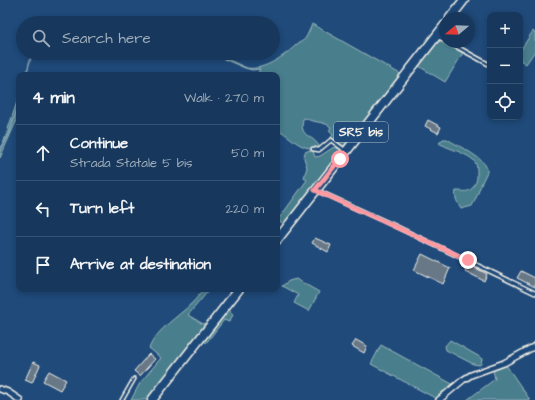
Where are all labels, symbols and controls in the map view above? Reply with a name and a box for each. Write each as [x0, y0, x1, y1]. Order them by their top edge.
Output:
north arrow [439, 12, 475, 48]
map controls [487, 12, 523, 120]
button: + [487, 12, 523, 48]
search box [16, 16, 280, 60]
icon: search [30, 27, 52, 49]
text: Search here [62, 28, 151, 49]
button: − [487, 48, 523, 84]
button: locate [487, 84, 523, 120]
text: 4 min [32, 86, 75, 110]
text: Walk · 270 m [184, 89, 264, 107]
road number: SR5 bis [334, 122, 388, 142]
text: Continue [70, 133, 128, 154]
icon: ahead [32, 142, 54, 164]
text: 50 m [231, 144, 264, 162]
route start [331, 150, 349, 168]
text: Strada Statale 5 bis [70, 154, 192, 172]
icon: left [32, 198, 54, 220]
text: Turn left [70, 198, 134, 219]
text: 220 m [226, 200, 264, 218]
route end [459, 251, 477, 269]
icon: arrive [32, 254, 54, 276]
text: Arrive at destination [70, 254, 211, 275]

